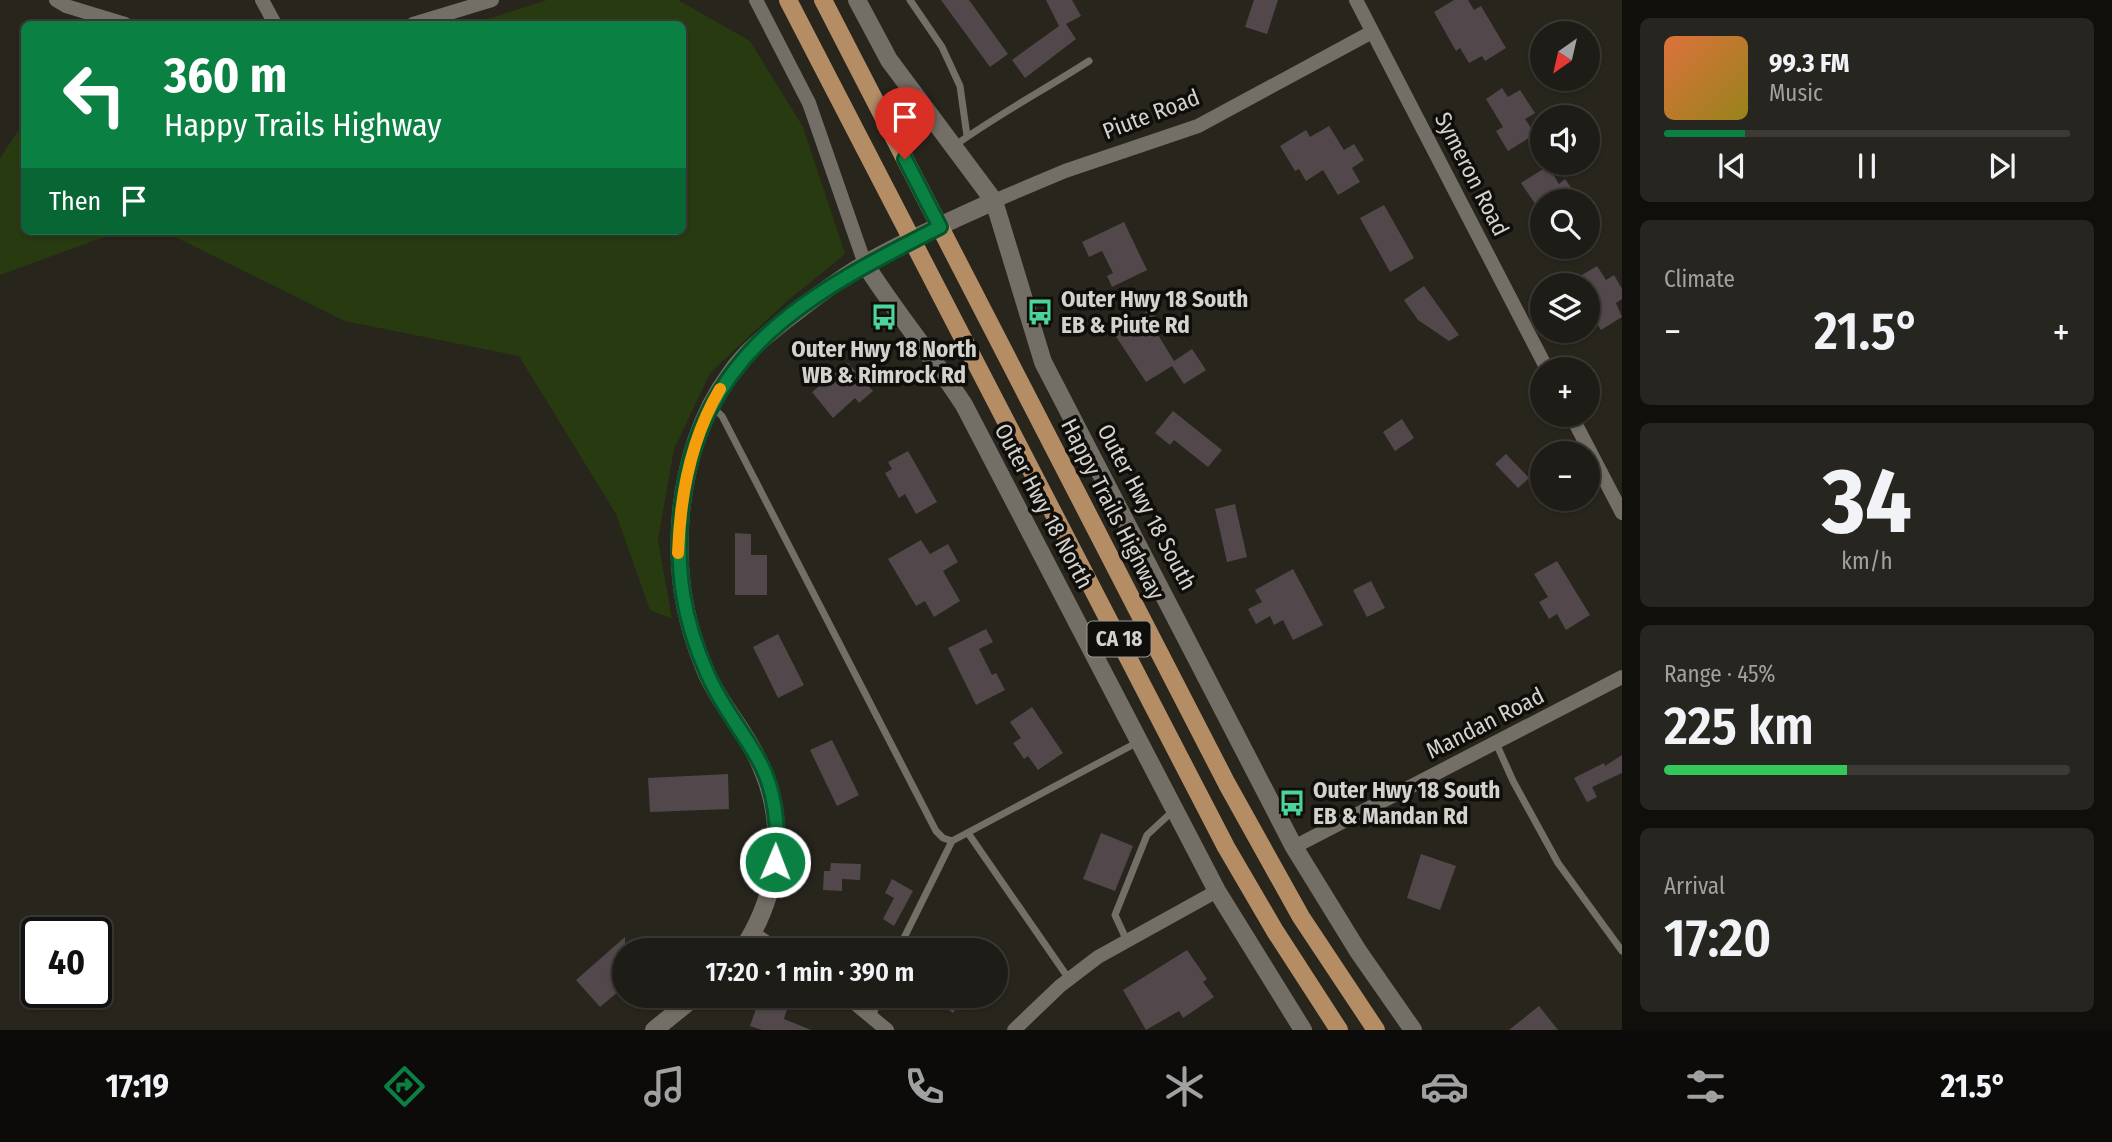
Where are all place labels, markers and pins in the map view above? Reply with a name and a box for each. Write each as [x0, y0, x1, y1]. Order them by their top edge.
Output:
pin [875, 87, 935, 159]
place label: Outer Hwy 18 South EB & Piute Rd [1061, 285, 1248, 339]
bus stop icon: Outer Hwy 18 South EB & Piute Rd [1025, 297, 1055, 327]
bus stop icon: Outer Hwy 18 North WB & Rimrock Rd [869, 302, 899, 332]
place label: Outer Hwy 18 North WB & Rimrock Rd [791, 335, 977, 389]
place label: Outer Hwy 18 South EB & Mandan Rd [1313, 776, 1500, 830]
bus stop icon: Outer Hwy 18 South EB & Mandan Rd [1277, 788, 1307, 818]

